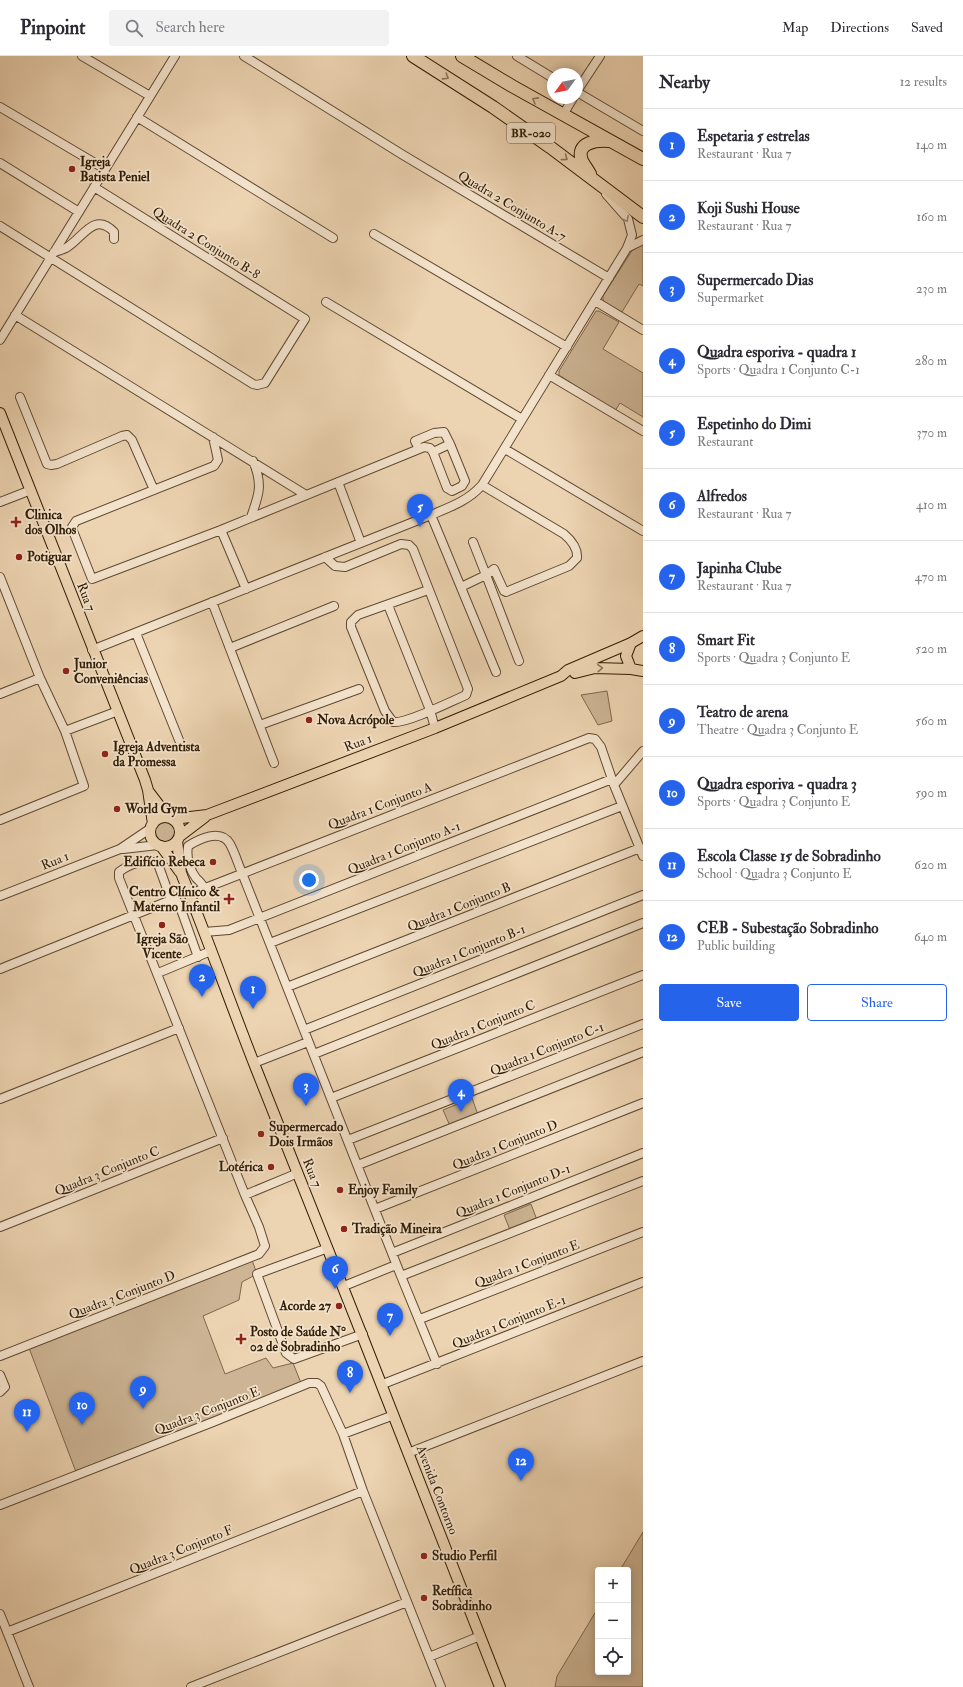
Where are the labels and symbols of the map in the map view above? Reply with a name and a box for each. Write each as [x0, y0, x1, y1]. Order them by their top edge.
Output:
north arrow [547, 68, 583, 104]
one-way arrow [442, 72, 449, 79]
one-way arrow [532, 97, 540, 104]
road number: BR-020 [507, 123, 555, 143]
one-way arrow [560, 153, 567, 160]
place label: Igreja Batista Peniel [80, 154, 151, 185]
marker: Igreja Batista Peniel [67, 164, 77, 174]
street label: Quadra 2 Conjunto A-7 [455, 167, 569, 245]
street label: Quadra 2 Conjunto B-8 [149, 203, 263, 283]
one-way arrow [621, 215, 629, 222]
pin: 5 [407, 494, 433, 527]
place label: Clinica dos Olhos [25, 507, 77, 538]
marker: Clinica dos Olhos [10, 516, 22, 528]
place label: Potiguar [27, 549, 73, 566]
marker: Potiguar [14, 552, 24, 562]
street label: Rua 7 [73, 580, 99, 614]
place label: Junior Conveniências [73, 656, 148, 687]
one-way arrow [597, 663, 603, 672]
marker: Junior Conveniências [61, 666, 71, 676]
place label: Nova Acrópole [316, 712, 395, 729]
marker: Nova Acrópole [304, 715, 314, 725]
street label: Rua 1 [342, 730, 375, 756]
place label: Igreja Adventista da Promessa [113, 739, 201, 770]
marker: Igreja Adventista da Promessa [100, 749, 110, 759]
street label: Quadra 1 Conjunto A [326, 779, 435, 833]
place label: World Gym [124, 801, 188, 818]
marker: World Gym [112, 804, 122, 814]
street label: Quadra 1 Conjunto A-1 [345, 818, 463, 878]
street label: Rua 1 [39, 848, 72, 874]
place label: Edifício Rebeca [123, 854, 206, 870]
marker: Edifício Rebeca [208, 857, 218, 867]
your location [299, 870, 319, 890]
street label: Quadra 1 Conjunto B [405, 879, 513, 935]
place label: Centro Clínico & Materno Infantil [129, 884, 221, 915]
marker: Centro Clínico & Materno Infantil [223, 893, 235, 905]
marker: Igreja São Vicente [157, 920, 167, 930]
street label: Quadra 1 Conjunto B-1 [410, 921, 528, 981]
place label: Igreja São Vicente [136, 931, 189, 962]
pin: 2 [189, 964, 215, 997]
pin: 1 [240, 976, 266, 1009]
street label: Quadra 1 Conjunto C [428, 997, 538, 1053]
street label: Quadra 1 Conjunto C-1 [488, 1019, 607, 1079]
pin: 3 [293, 1073, 319, 1106]
pin: 4 [448, 1079, 474, 1112]
street label: Quadra 1 Conjunto D [450, 1117, 560, 1173]
place label: Supermercado Dois Irmãos [269, 1119, 344, 1150]
marker: Supermercado Dois Irmãos [256, 1129, 266, 1139]
street label: Quadra 3 Conjunto C [52, 1143, 162, 1199]
street label: Rua 7 [299, 1156, 325, 1190]
place label: Lotérica [219, 1159, 264, 1175]
street label: Quadra 1 Conjunto D-1 [453, 1161, 573, 1221]
marker: Lotérica [266, 1162, 276, 1172]
place label: Enjoy Family [348, 1182, 419, 1199]
marker: Enjoy Family [335, 1185, 345, 1195]
place label: Tradição Mineira [351, 1221, 442, 1237]
marker: Tradição Mineira [339, 1224, 349, 1234]
street label: Quadra 1 Conjunto E [472, 1237, 582, 1291]
pin: 6 [322, 1256, 348, 1289]
street label: Quadra 3 Conjunto D [67, 1267, 177, 1323]
street label: Quadra 1 Conjunto E-1 [450, 1292, 569, 1352]
place label: Acorde 27 [278, 1298, 332, 1314]
marker: Acorde 27 [334, 1301, 344, 1311]
pin: 7 [377, 1303, 403, 1336]
place label: Posto de Saúde N° 02 de Sobradinho [250, 1324, 346, 1355]
marker: Posto de Saúde N° 02 de Sobradinho [235, 1333, 247, 1345]
pin: 8 [337, 1360, 363, 1393]
pin: 9 [130, 1376, 156, 1409]
street label: Quadra 3 Conjunto E [152, 1384, 262, 1438]
pin: 10 [69, 1392, 95, 1425]
pin: 11 [14, 1399, 40, 1432]
street label: Avenida Contorno [412, 1442, 461, 1537]
pin: 12 [508, 1448, 534, 1481]
street label: Quadra 3 Conjunto F [127, 1522, 235, 1578]
place label: Studio Perfil [432, 1548, 498, 1564]
marker: Studio Perfil [419, 1551, 429, 1561]
place label: Retífica Sobradinho [432, 1583, 492, 1614]
marker: Retífica Sobradinho [419, 1593, 429, 1603]

